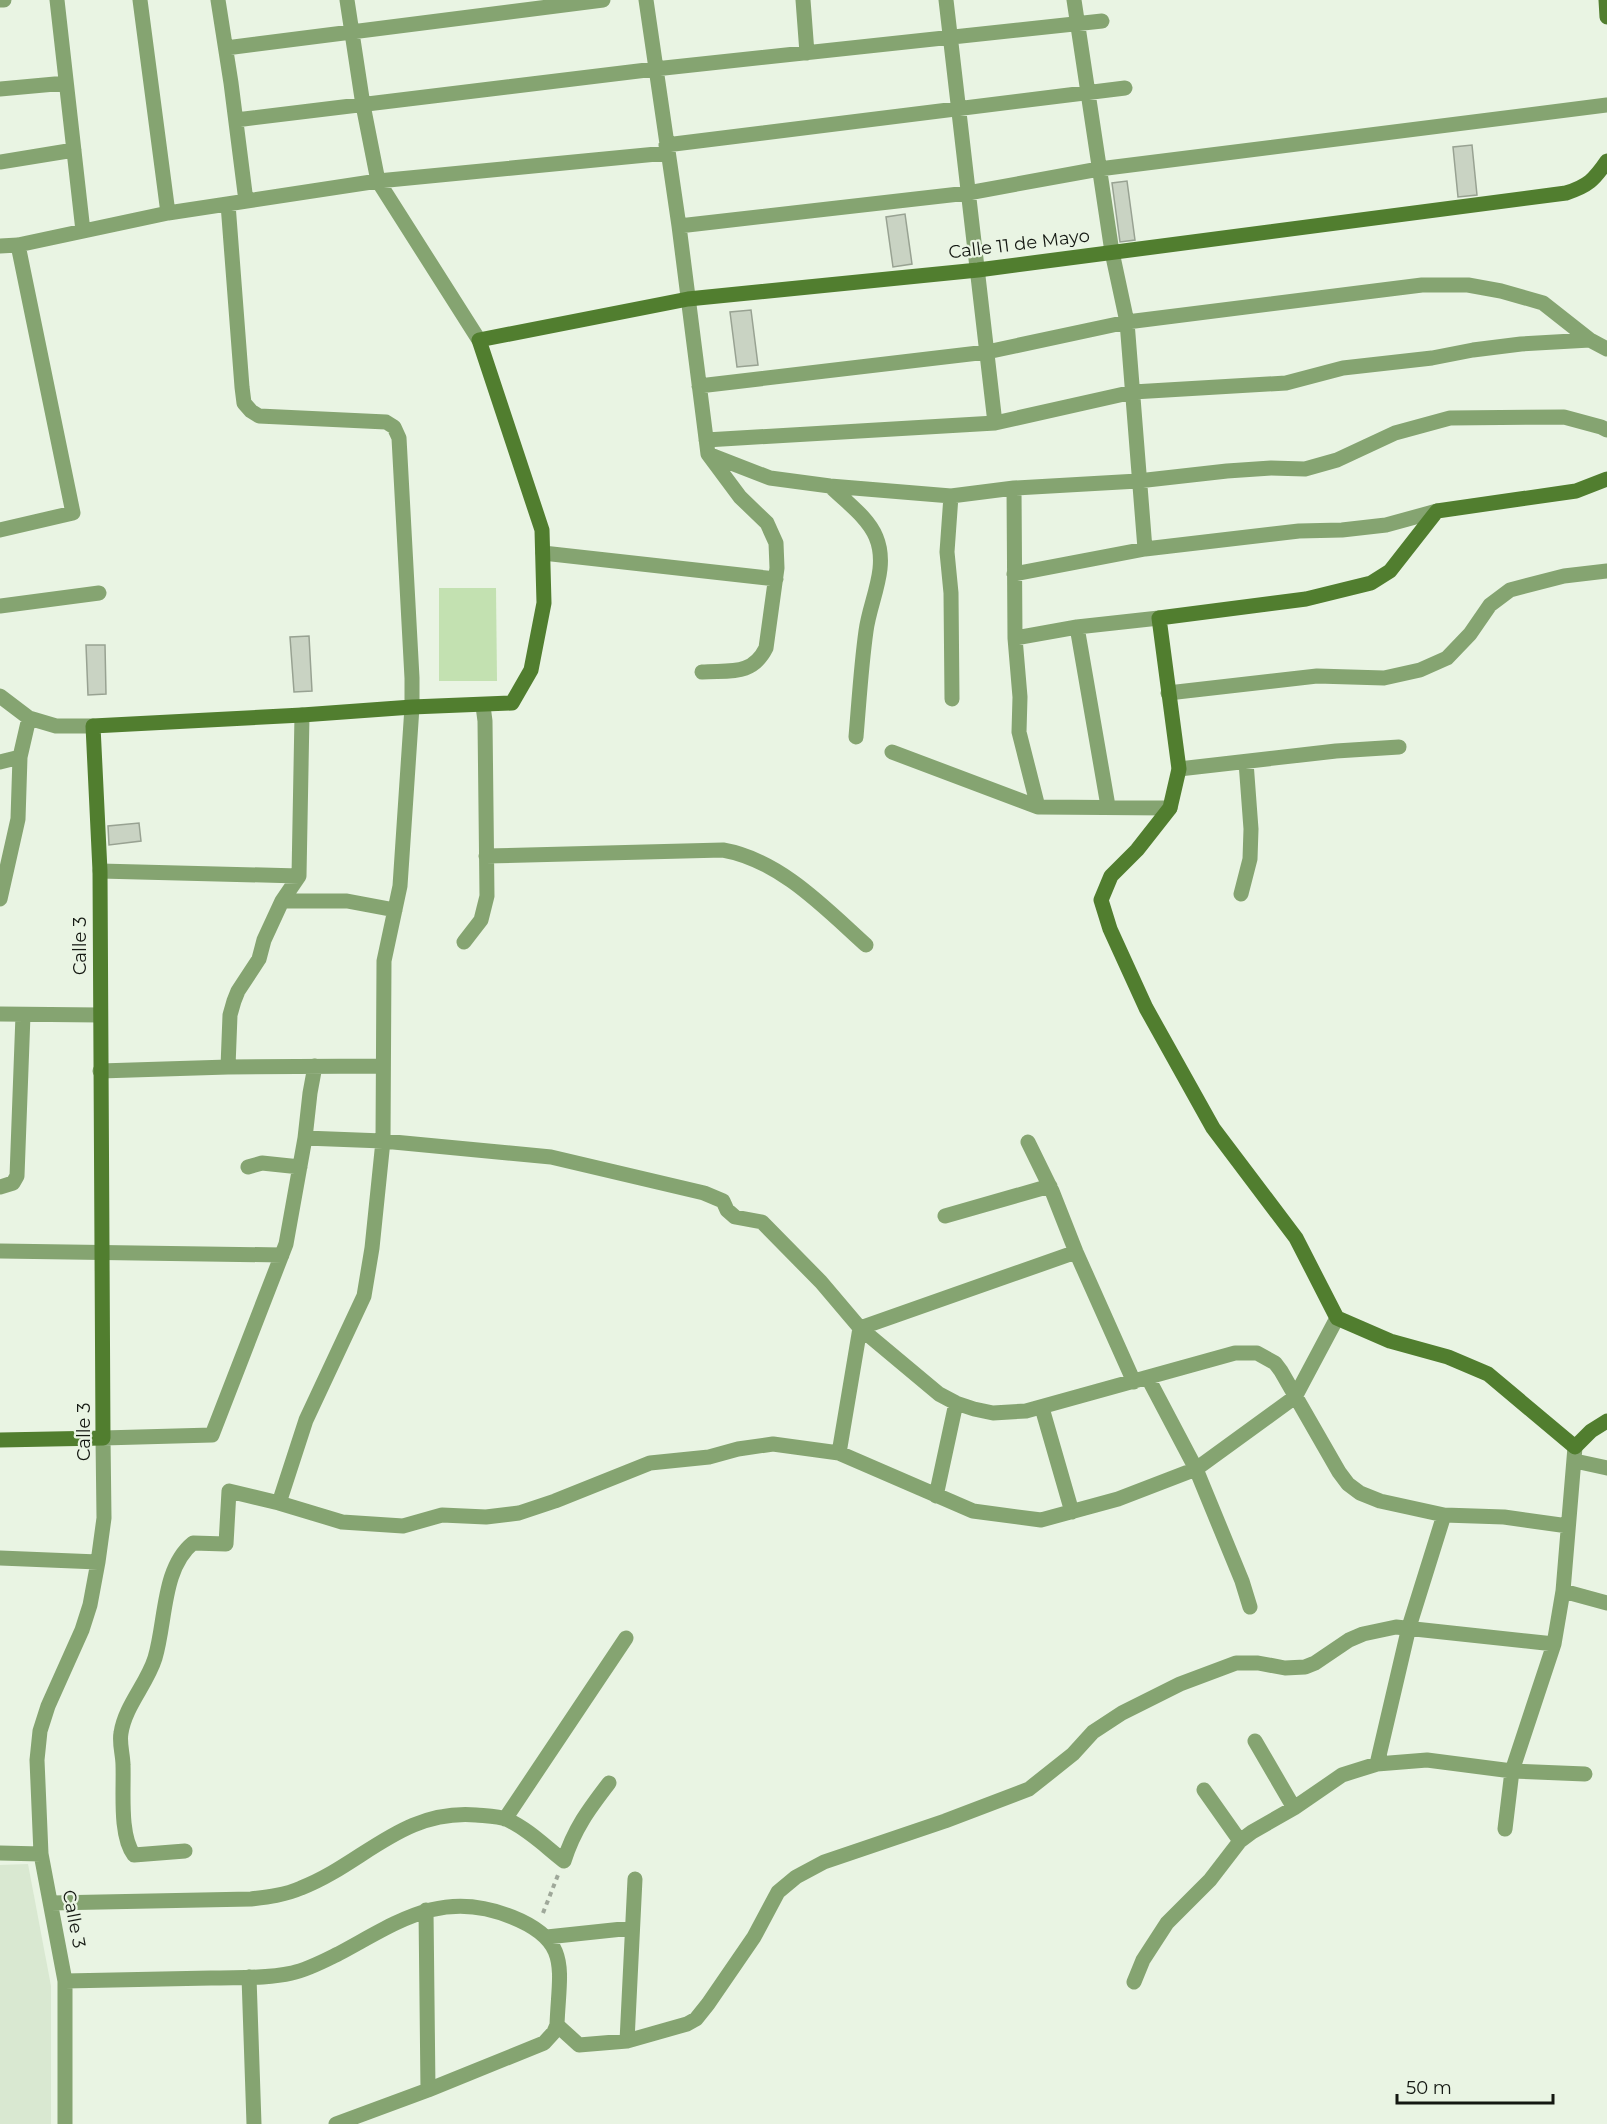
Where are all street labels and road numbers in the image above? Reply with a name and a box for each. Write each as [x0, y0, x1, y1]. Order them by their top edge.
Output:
street label: Calle 11 de Mayo [947, 224, 1091, 264]
street label: Calle 3 [69, 917, 91, 975]
street label: Calle 3 [73, 1403, 95, 1461]
street label: Calle 3 [58, 1888, 90, 1950]

